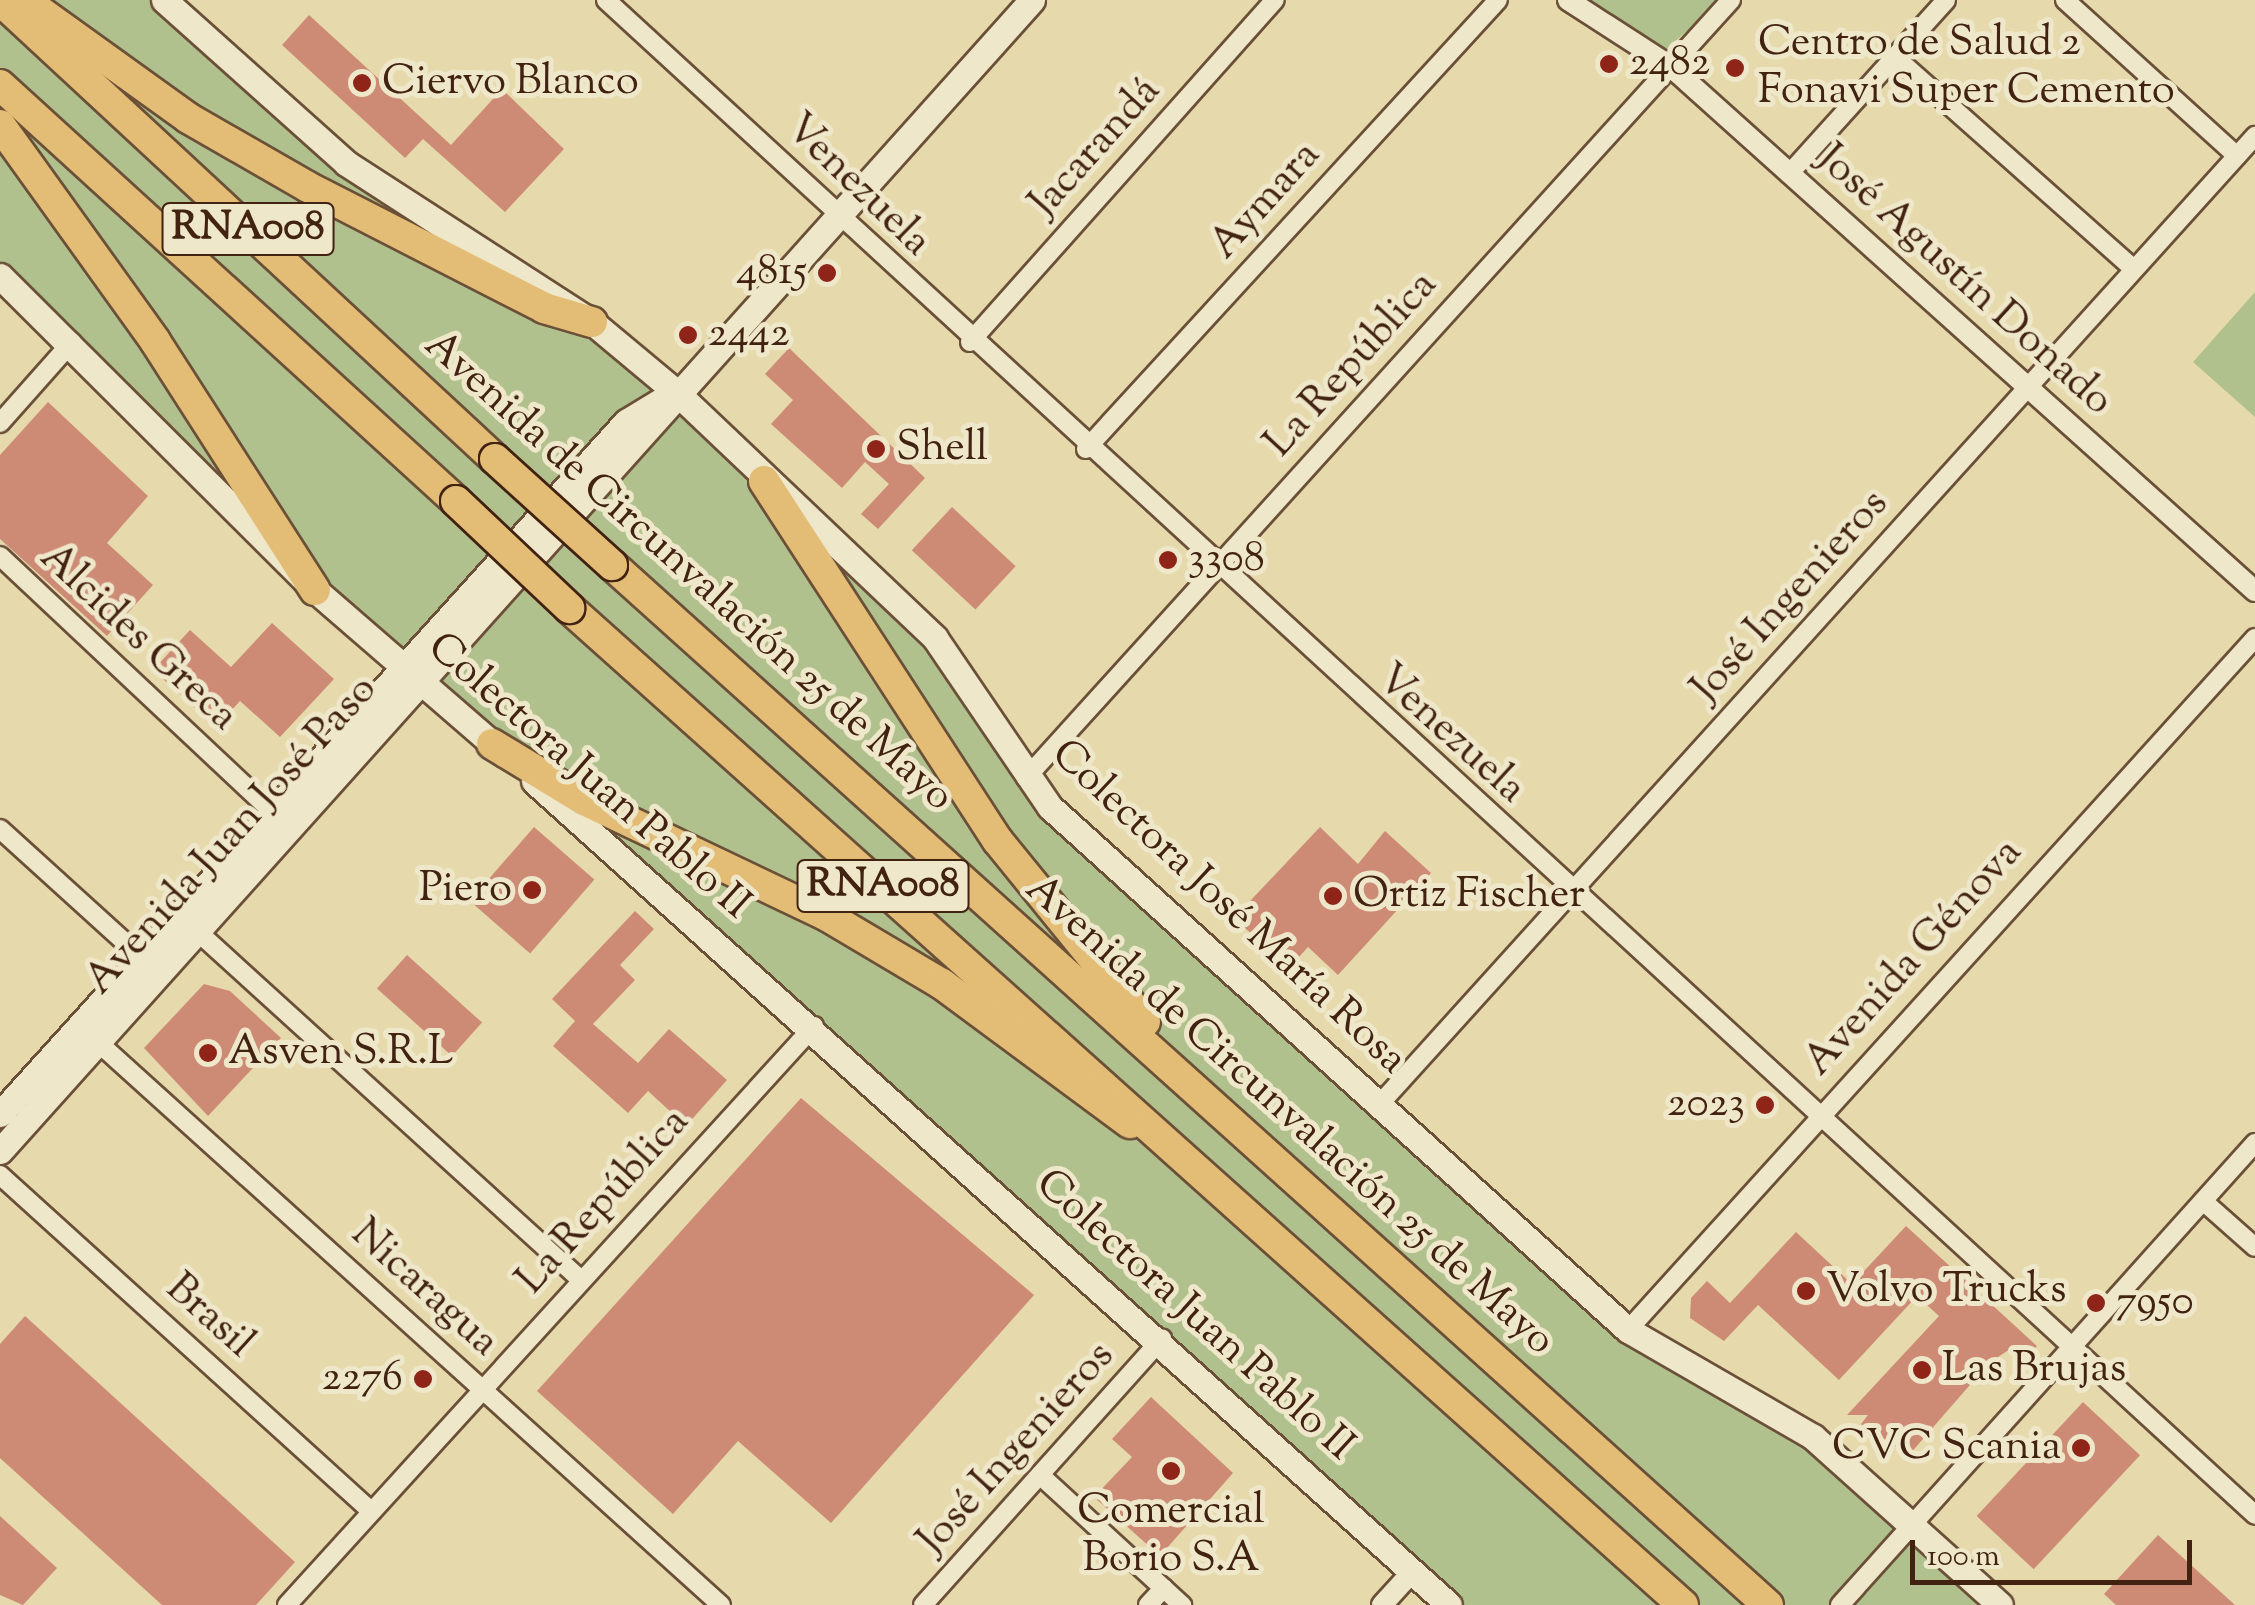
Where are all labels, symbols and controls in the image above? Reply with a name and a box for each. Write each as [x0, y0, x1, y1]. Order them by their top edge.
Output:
place label: Centro de Salud 2 Fonavi Super Cemento [1758, 19, 2175, 118]
place label: 2482 [1629, 39, 1710, 89]
marker: 2482 [1598, 53, 1620, 75]
marker: Centro de Salud 2 Fonavi Super Cemento [1722, 55, 1748, 81]
place label: Ciervo Blanco [382, 58, 639, 108]
street label: Jacarandá [1020, 67, 1172, 229]
marker: Ciervo Blanco [351, 72, 373, 94]
street label: Venezuela [773, 104, 941, 268]
street label: Aymara [1200, 132, 1332, 270]
street label: José Agustín Donado [1806, 135, 2122, 427]
road number: RNA008 [160, 194, 336, 264]
place label: 4815 [736, 248, 807, 298]
street label: La República [1255, 261, 1449, 469]
marker: 4815 [816, 262, 838, 284]
place label: 2442 [708, 310, 790, 360]
street label: Avenida de Circunvalación 25 de Mayo [413, 321, 963, 823]
marker: 2442 [677, 324, 699, 346]
place label: Shell [896, 424, 988, 474]
marker: Shell [865, 438, 887, 460]
street label: José Ingenieros [1682, 480, 1900, 714]
street label: Alcides Greca [28, 533, 248, 743]
place label: 3308 [1188, 535, 1265, 585]
marker: 3308 [1157, 549, 1179, 571]
street label: Colectora Juan Pablo II [416, 623, 760, 931]
street label: Venezuela [1365, 655, 1535, 815]
street label: Avenida Juan José Paso [75, 666, 389, 1006]
street label: Colectora José María Rosa [1040, 730, 1416, 1086]
street label: Avenida Génova [1794, 829, 2034, 1087]
road number: RNA008 [796, 851, 970, 921]
place label: Piero [419, 865, 512, 915]
street label: Avenida de Circunvalación 25 de Mayo [1014, 865, 1564, 1367]
place label: Ortiz Fischer [1353, 871, 1585, 921]
marker: Piero [521, 879, 543, 901]
marker: Ortiz Fischer [1322, 885, 1344, 907]
place label: Asven S.R.L [228, 1028, 453, 1078]
marker: Asven S.R.L [197, 1042, 219, 1064]
place label: 2023 [1667, 1080, 1745, 1130]
marker: 2023 [1754, 1094, 1776, 1116]
street label: La República [507, 1098, 701, 1306]
street label: Colectora Juan Pablo II [1024, 1160, 1364, 1472]
street label: Nicaragua [340, 1210, 508, 1368]
street label: Brasil [154, 1264, 264, 1370]
place label: Volvo Trucks [1826, 1266, 2066, 1316]
place label: 7950 [2116, 1278, 2194, 1328]
marker: Volvo Trucks [1795, 1280, 1817, 1302]
marker: 7950 [2085, 1292, 2107, 1314]
street label: José Ingenieros [908, 1332, 1126, 1566]
place label: Las Brujas [1942, 1345, 2126, 1395]
place label: 2276 [322, 1354, 403, 1404]
marker: Las Brujas [1911, 1359, 1933, 1381]
marker: 2276 [412, 1368, 434, 1390]
place label: CVC Scania [1832, 1423, 2061, 1473]
marker: CVC Scania [2070, 1437, 2092, 1459]
marker: Comercial Borio S.A [1160, 1460, 1182, 1482]
place label: Comercial Borio S.A [1077, 1487, 1265, 1585]
scale bar [1915, 1520, 2198, 1582]
text: 100 m [1927, 1536, 2000, 1579]

